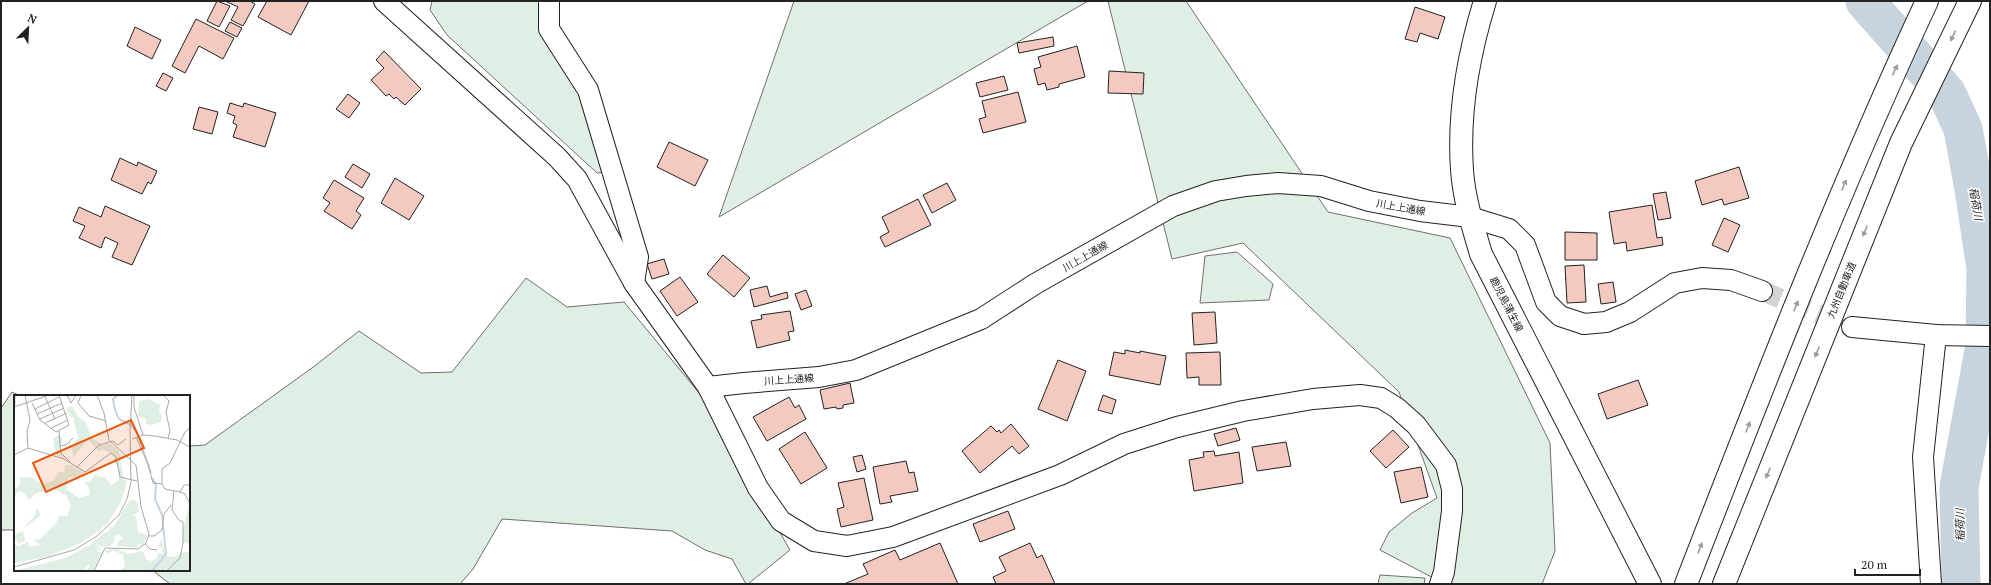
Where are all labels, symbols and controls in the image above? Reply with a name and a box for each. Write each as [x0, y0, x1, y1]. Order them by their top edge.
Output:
north arrow [8, 8, 48, 48]
text: N [25, 11, 39, 27]
one-way arrow [1950, 30, 1956, 42]
one-way arrow [1892, 64, 1898, 75]
one-way arrow [1842, 179, 1848, 191]
water label: 稲荷川 [1967, 187, 1986, 222]
street label: 川上上通線 [1375, 197, 1427, 218]
one-way arrow [1861, 226, 1867, 238]
street label: 川上上通線 [1060, 238, 1110, 275]
street label: 九州自動車道 [1824, 260, 1859, 320]
street label: 鹿児島蒲生線 [1487, 275, 1526, 334]
one-way arrow [1794, 299, 1800, 311]
one-way arrow [1813, 347, 1819, 359]
street label: 川上上通線 [764, 371, 814, 388]
inset map [14, 395, 190, 571]
one-way arrow [1746, 420, 1752, 432]
one-way arrow [1765, 467, 1771, 479]
water label: 稲荷川 [1953, 507, 1967, 542]
one-way arrow [1698, 541, 1704, 553]
scale bar [1855, 551, 1920, 577]
text: 20 m [1861, 557, 1888, 572]

